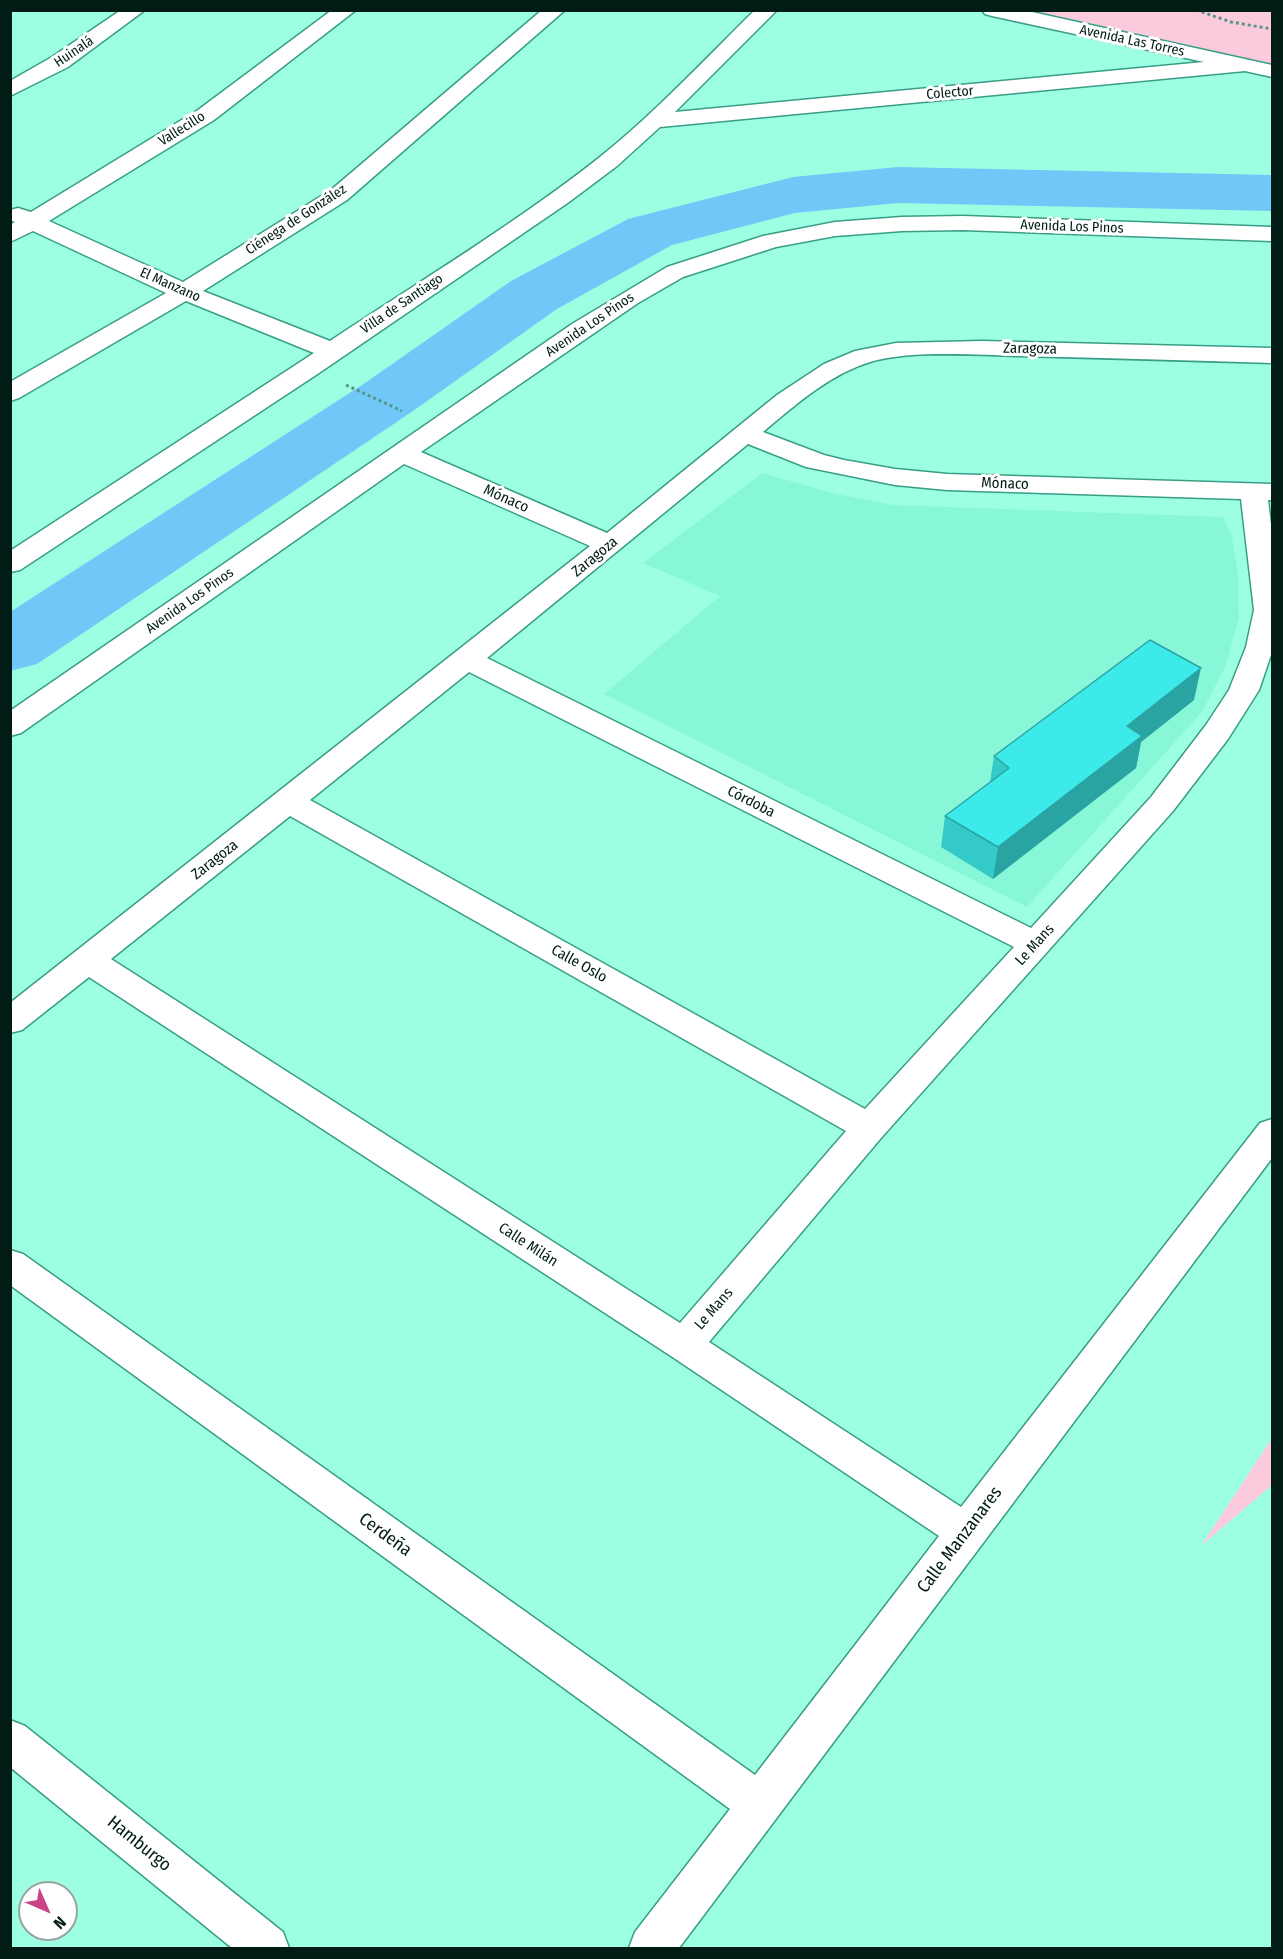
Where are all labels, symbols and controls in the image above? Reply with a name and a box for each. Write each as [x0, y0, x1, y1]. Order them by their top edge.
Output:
street label: Avenida Las Torres [1078, 22, 1186, 60]
street label: Huinalá [51, 33, 97, 71]
street label: Colector [926, 83, 974, 103]
street label: Vallecillo [156, 108, 208, 150]
street label: Ciénega de González [242, 181, 350, 259]
street label: Avenida Los Pinos [1020, 217, 1124, 237]
street label: El Manzano [137, 264, 203, 306]
street label: Villa de Santiago [358, 270, 446, 338]
street label: Avenida Los Pinos [543, 289, 637, 361]
street label: Zaragoza [1003, 340, 1057, 358]
street label: Mónaco [981, 474, 1029, 494]
street label: Mónaco [480, 481, 532, 517]
street label: Zaragoza [568, 533, 622, 581]
street label: Avenida Los Pinos [143, 565, 237, 637]
street label: Córdoba [724, 782, 778, 822]
street label: Zaragoza [188, 836, 242, 884]
street label: Le Mans [1012, 921, 1058, 969]
street label: Calle Oslo [548, 941, 610, 987]
street label: Calle Milán [495, 1219, 561, 1271]
street label: Le Mans [691, 1284, 737, 1334]
street label: Calle Manzanares [913, 1483, 1007, 1597]
street label: Cerdeña [354, 1509, 416, 1561]
street label: Hamburgo [103, 1812, 175, 1876]
north arrow [18, 1881, 78, 1941]
text: N [50, 1913, 70, 1933]

